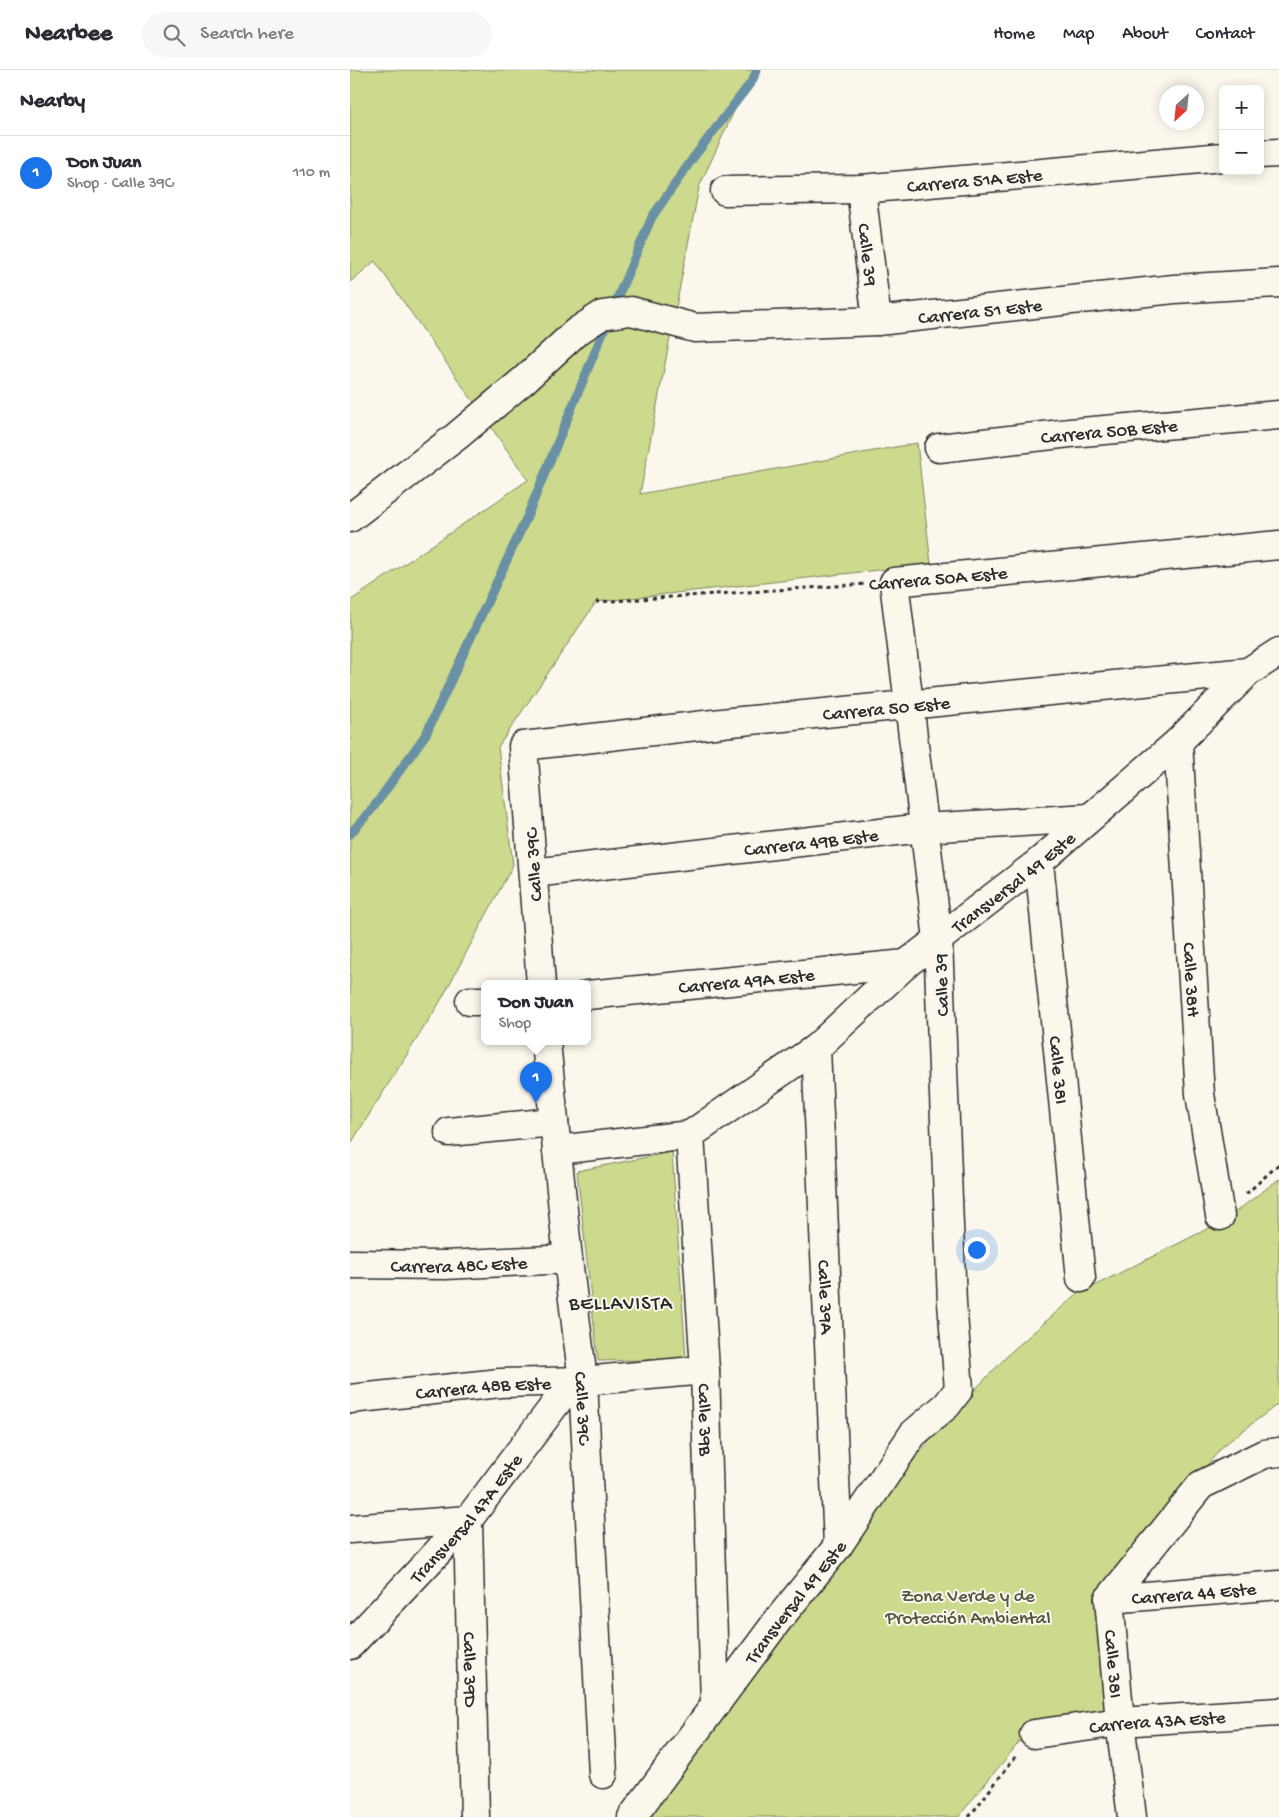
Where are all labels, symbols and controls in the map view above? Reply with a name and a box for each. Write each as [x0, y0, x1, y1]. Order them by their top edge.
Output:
search box [142, 12, 492, 57]
text: Nearbee [25, 20, 112, 49]
icon: search [160, 21, 188, 49]
text: Search here [200, 23, 294, 46]
text: Home [993, 24, 1035, 45]
text: Map [1063, 24, 1094, 45]
text: About [1122, 24, 1168, 45]
text: Contact [1196, 24, 1254, 45]
north arrow [1159, 85, 1204, 130]
map controls [1219, 85, 1264, 175]
button: + [1219, 85, 1264, 130]
text: Nearby [20, 90, 85, 115]
button: − [1219, 130, 1264, 175]
text: Don Juan [67, 152, 141, 175]
text: 1 [33, 164, 39, 183]
text: 110 m [293, 164, 330, 183]
street label: Carrera 51A Este [906, 165, 1044, 200]
text: Shop · Calle 39C [67, 175, 173, 194]
street label: Calle 39 [850, 222, 881, 288]
street label: Carrera 51 Este [917, 295, 1044, 332]
street label: Carrera 50B Este [1040, 416, 1179, 451]
street label: Carrera 50A Este [868, 563, 1009, 598]
street label: Carrera 50 Este [822, 693, 951, 728]
street label: Carrera 49B Este [743, 825, 880, 864]
street label: Calle 39C [521, 826, 550, 902]
street label: Transversal 49 Este [947, 828, 1081, 940]
street label: Calle 38H [1176, 942, 1203, 1018]
street label: Calle 39 [931, 953, 956, 1017]
street label: Carrera 49A Este [677, 965, 816, 1001]
popup [481, 980, 591, 1045]
text: Don Juan [499, 992, 573, 1015]
text: Shop [499, 1015, 531, 1034]
street label: Calle 38I [1042, 1035, 1071, 1105]
pin: 1 [520, 1062, 552, 1103]
your location [964, 1237, 990, 1263]
street label: Carrera 48C Este [391, 1253, 528, 1280]
street label: Calle 39A [810, 1259, 837, 1336]
district label: BELLAVISTA [568, 1294, 673, 1317]
street label: Calle 39C [567, 1370, 594, 1447]
street label: Carrera 48B Este [415, 1374, 552, 1407]
street label: Calle 39B [690, 1383, 716, 1458]
street label: Transversal 47A Este [406, 1450, 529, 1590]
street label: Transversal 49 Este [741, 1537, 853, 1671]
street label: Carrera 44 Este [1131, 1579, 1257, 1612]
park label: Zona Verde y de Protección Ambiental [884, 1586, 1051, 1631]
street label: Calle 38I [1097, 1629, 1126, 1699]
street label: Calle 39D [456, 1632, 480, 1708]
street label: Carrera 43A Este [1088, 1707, 1227, 1741]

